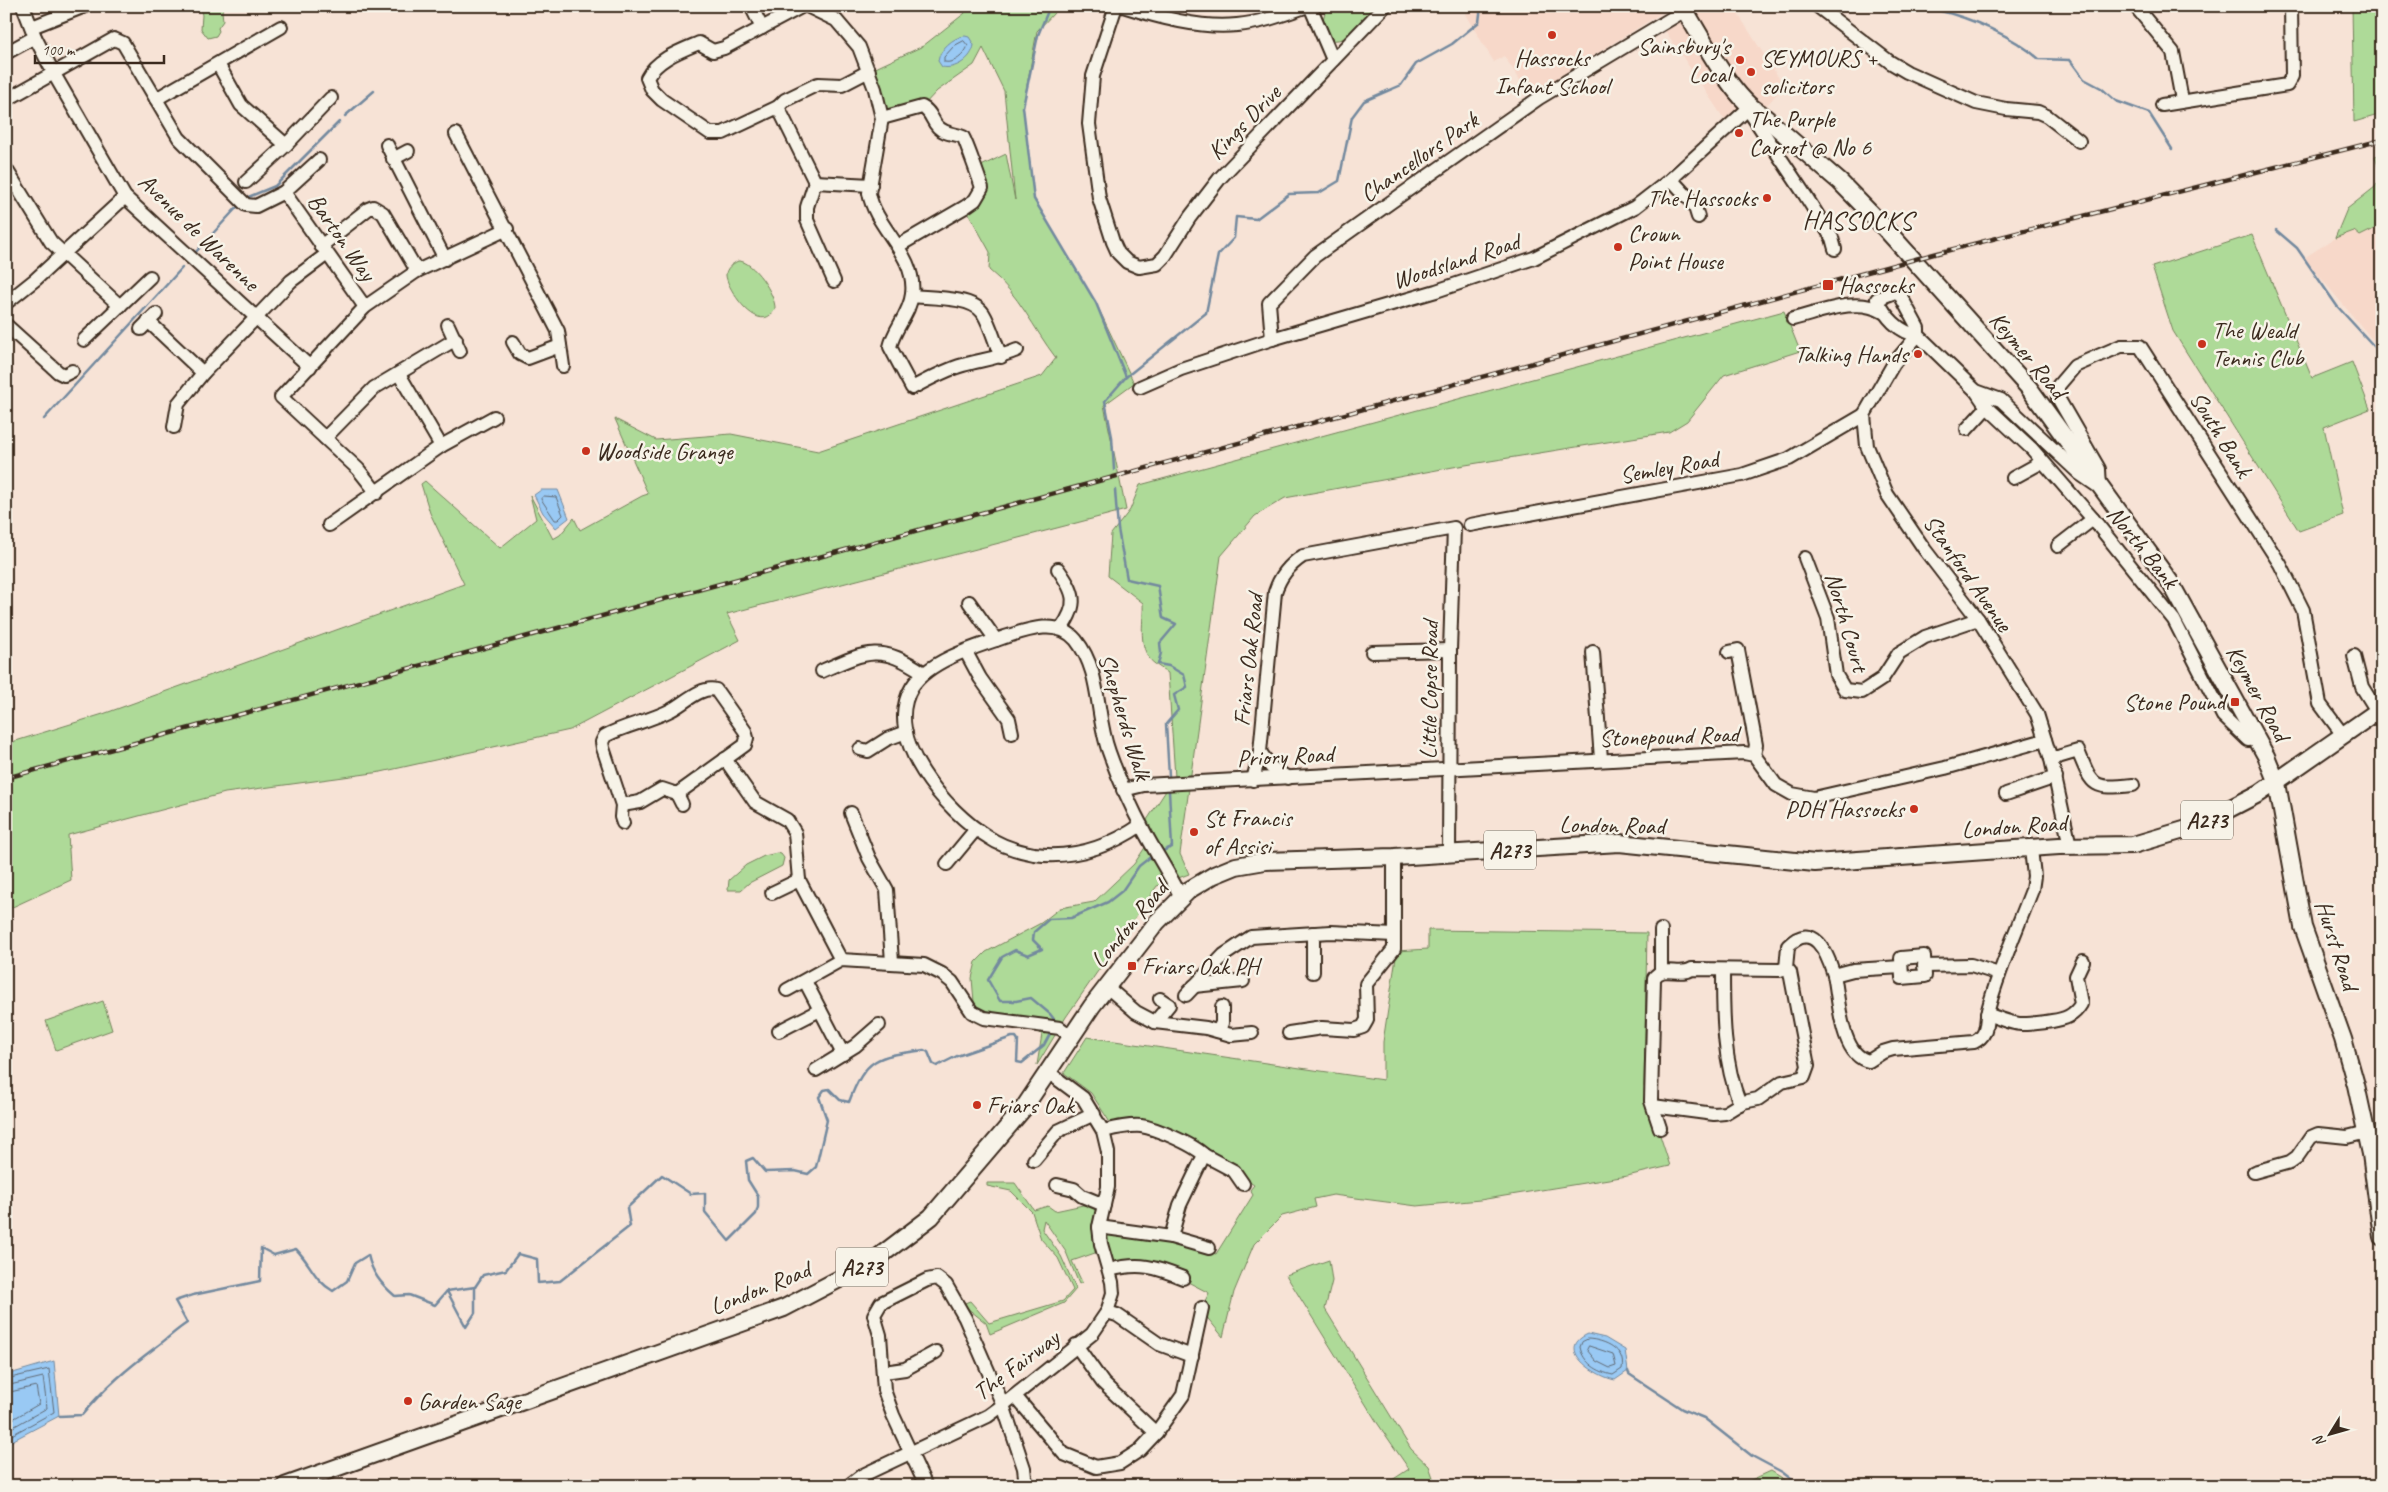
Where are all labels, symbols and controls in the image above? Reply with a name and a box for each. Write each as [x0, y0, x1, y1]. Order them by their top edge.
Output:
marker: Hassocks Infant School [1546, 29, 1558, 41]
place label: Sainsbury's Local [1637, 31, 1734, 89]
scale bar [35, 32, 164, 64]
text: 100 m [42, 41, 76, 60]
place label: Hassocks Infant School [1495, 43, 1613, 101]
place label: SEYMOURS + solicitors [1761, 43, 1878, 101]
marker: Sainsbury's Local [1734, 54, 1746, 66]
marker: SEYMOURS + solicitors [1745, 66, 1757, 78]
street label: Kings Drive [1201, 77, 1289, 166]
street label: Chancellors Park [1354, 104, 1486, 209]
place label: The Purple Carrot @ No 6 [1749, 104, 1872, 162]
marker: The Purple Carrot @ No 6 [1733, 127, 1745, 139]
street label: Avenue de Warenne [132, 167, 267, 299]
place label: The Hassocks [1647, 183, 1759, 213]
street label: Barton Way [301, 187, 384, 288]
marker: The Hassocks [1761, 192, 1773, 204]
district label: HASSOCKS [1803, 204, 1918, 237]
place label: Crown Point House [1628, 218, 1725, 276]
street label: Woodsland Road [1389, 225, 1527, 296]
marker: Crown Point House [1612, 241, 1624, 253]
place label: Hassocks [1839, 270, 1916, 300]
marker: Hassocks [1821, 278, 1835, 292]
street label: Keymer Road [1983, 305, 2076, 408]
place label: The Weald Tennis Club [2212, 315, 2305, 373]
marker: The Weald Tennis Club [2196, 338, 2208, 350]
place label: Talking Hands [1794, 339, 1911, 369]
marker: Talking Hands [1912, 348, 1924, 360]
street label: South Bank [2183, 386, 2260, 484]
place label: Woodside Grange [596, 436, 735, 466]
street label: Semley Road [1617, 443, 1724, 490]
marker: Woodside Grange [580, 445, 592, 457]
street label: North Bank [2101, 500, 2187, 596]
street label: Stanford Avenue [1917, 509, 2020, 639]
street label: North Court [1819, 569, 1876, 677]
street label: Friars Oak Road [1226, 589, 1270, 728]
street label: Little Copse Road [1413, 617, 1445, 760]
street label: Keymer Road [2219, 640, 2298, 749]
street label: Shepherds Walk [1092, 650, 1159, 786]
place label: Stone Pound [2124, 687, 2229, 717]
marker: Stone Pound [2229, 696, 2241, 708]
street label: Stonepound Road [1599, 718, 1743, 753]
street label: Priory Road [1236, 738, 1338, 774]
place label: PDH Hassocks [1785, 794, 1906, 824]
road number: A273 [2181, 800, 2233, 840]
place label: St Francis of Assisi [1204, 803, 1294, 861]
marker: PDH Hassocks [1908, 803, 1920, 815]
street label: London Road [1961, 807, 2071, 845]
street label: London Road [1559, 809, 1668, 841]
marker: St Francis of Assisi [1188, 826, 1200, 838]
road number: A273 [1484, 830, 1536, 870]
street label: London Road [1084, 871, 1177, 974]
street label: Hurst Road [2308, 896, 2367, 997]
place label: Friars Oak PH [1142, 951, 1263, 981]
marker: Friars Oak PH [1126, 960, 1138, 972]
place label: Friars Oak [987, 1090, 1076, 1120]
marker: Friars Oak [971, 1099, 983, 1111]
road number: A273 [836, 1248, 888, 1286]
street label: London Road [706, 1253, 818, 1322]
street label: The Fairway [967, 1322, 1066, 1407]
place label: Garden Sage [418, 1386, 523, 1416]
marker: Garden Sage [402, 1395, 414, 1407]
north arrow [2306, 1410, 2356, 1460]
text: N [2309, 1431, 2329, 1450]

